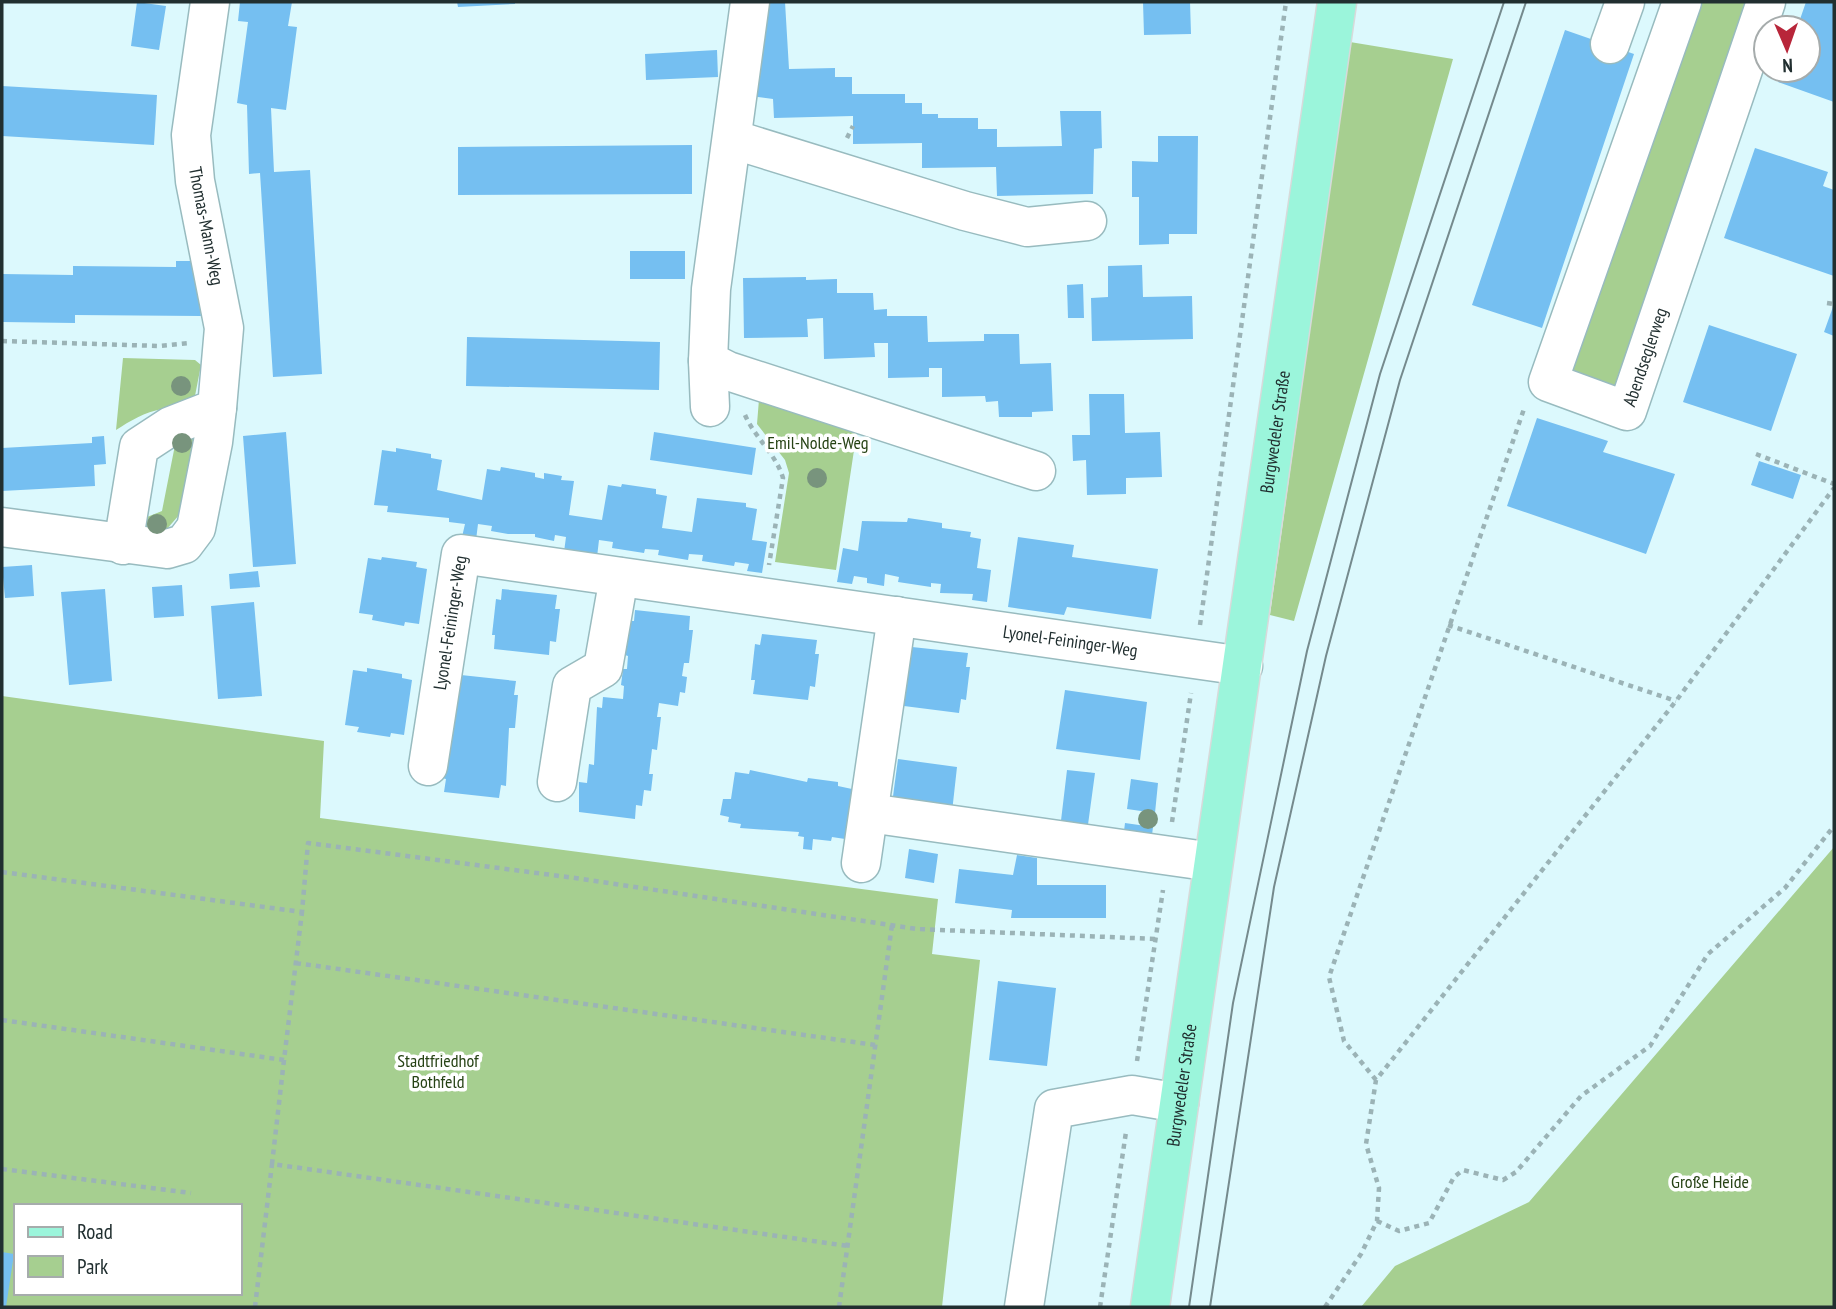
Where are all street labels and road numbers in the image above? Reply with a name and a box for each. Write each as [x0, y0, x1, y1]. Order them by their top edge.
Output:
street label: Thomas-Mann-Weg [184, 165, 229, 287]
street label: Abendseglerweg [1617, 305, 1672, 409]
street label: Burgwedeler Straße [1255, 369, 1295, 495]
street label: Lyonel-Feininger-Weg [428, 554, 472, 692]
street label: Lyonel-Feininger-Weg [1001, 620, 1139, 662]
street label: Burgwedeler Straße [1161, 1022, 1201, 1148]

